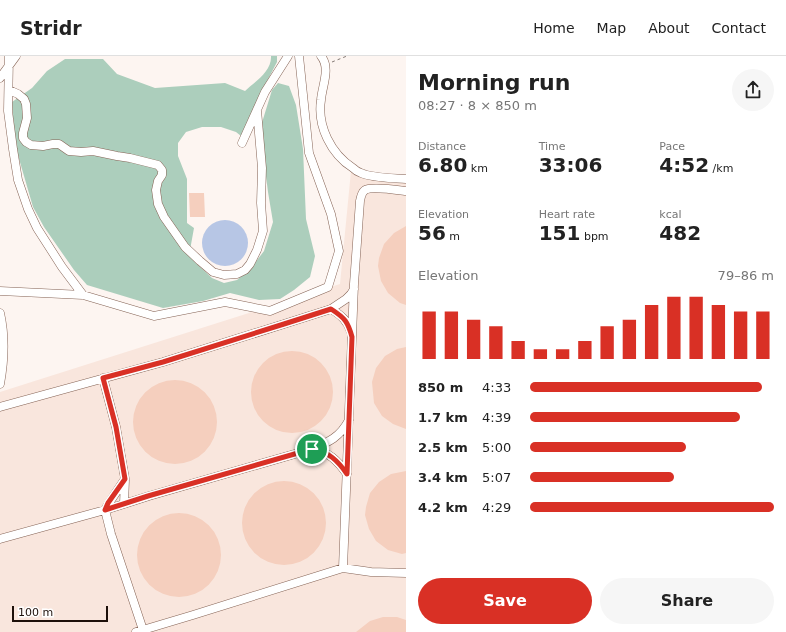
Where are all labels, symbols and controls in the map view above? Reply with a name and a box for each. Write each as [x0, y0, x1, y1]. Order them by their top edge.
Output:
text: Stridr [20, 17, 82, 39]
text: Home [533, 20, 575, 36]
text: Map [597, 20, 626, 36]
text: About [648, 20, 690, 36]
text: Contact [712, 20, 766, 36]
button: share [732, 69, 774, 111]
text: Morning run [418, 70, 570, 95]
text: 08:27 · 8 × 850 m [418, 98, 537, 113]
text: Distance [418, 140, 466, 153]
text: Time [539, 140, 566, 153]
text: Pace [659, 140, 685, 153]
text: 6.80 [418, 153, 467, 177]
text: 33:06 [539, 153, 602, 177]
text: 4:52 [659, 153, 709, 177]
text: km [467, 162, 488, 175]
text: /km [709, 162, 733, 175]
text: Elevation [418, 208, 469, 221]
text: Heart rate [539, 208, 595, 221]
text: kcal [659, 208, 682, 221]
text: 56 [418, 221, 446, 245]
text: 151 [539, 221, 580, 245]
text: 482 [659, 221, 701, 245]
text: m [446, 230, 460, 243]
text: bpm [580, 230, 609, 243]
text: Elevation [418, 268, 478, 283]
text: 79–86 m [718, 268, 774, 283]
text: 850 m [418, 380, 463, 395]
text: 4:33 [482, 380, 511, 395]
text: 1.7 km [418, 410, 468, 425]
text: 4:39 [482, 410, 511, 425]
pin [295, 432, 329, 466]
icon: arrive [301, 438, 323, 460]
text: 2.5 km [418, 440, 468, 455]
text: 5:00 [482, 440, 511, 455]
text: 3.4 km [418, 470, 468, 485]
text: 5:07 [482, 470, 511, 485]
text: 4.2 km [418, 500, 468, 515]
text: 4:29 [482, 500, 511, 515]
button: Save [418, 578, 592, 624]
button: Share [600, 578, 774, 624]
scale bar [12, 604, 108, 623]
text: 100 m [18, 606, 53, 619]

